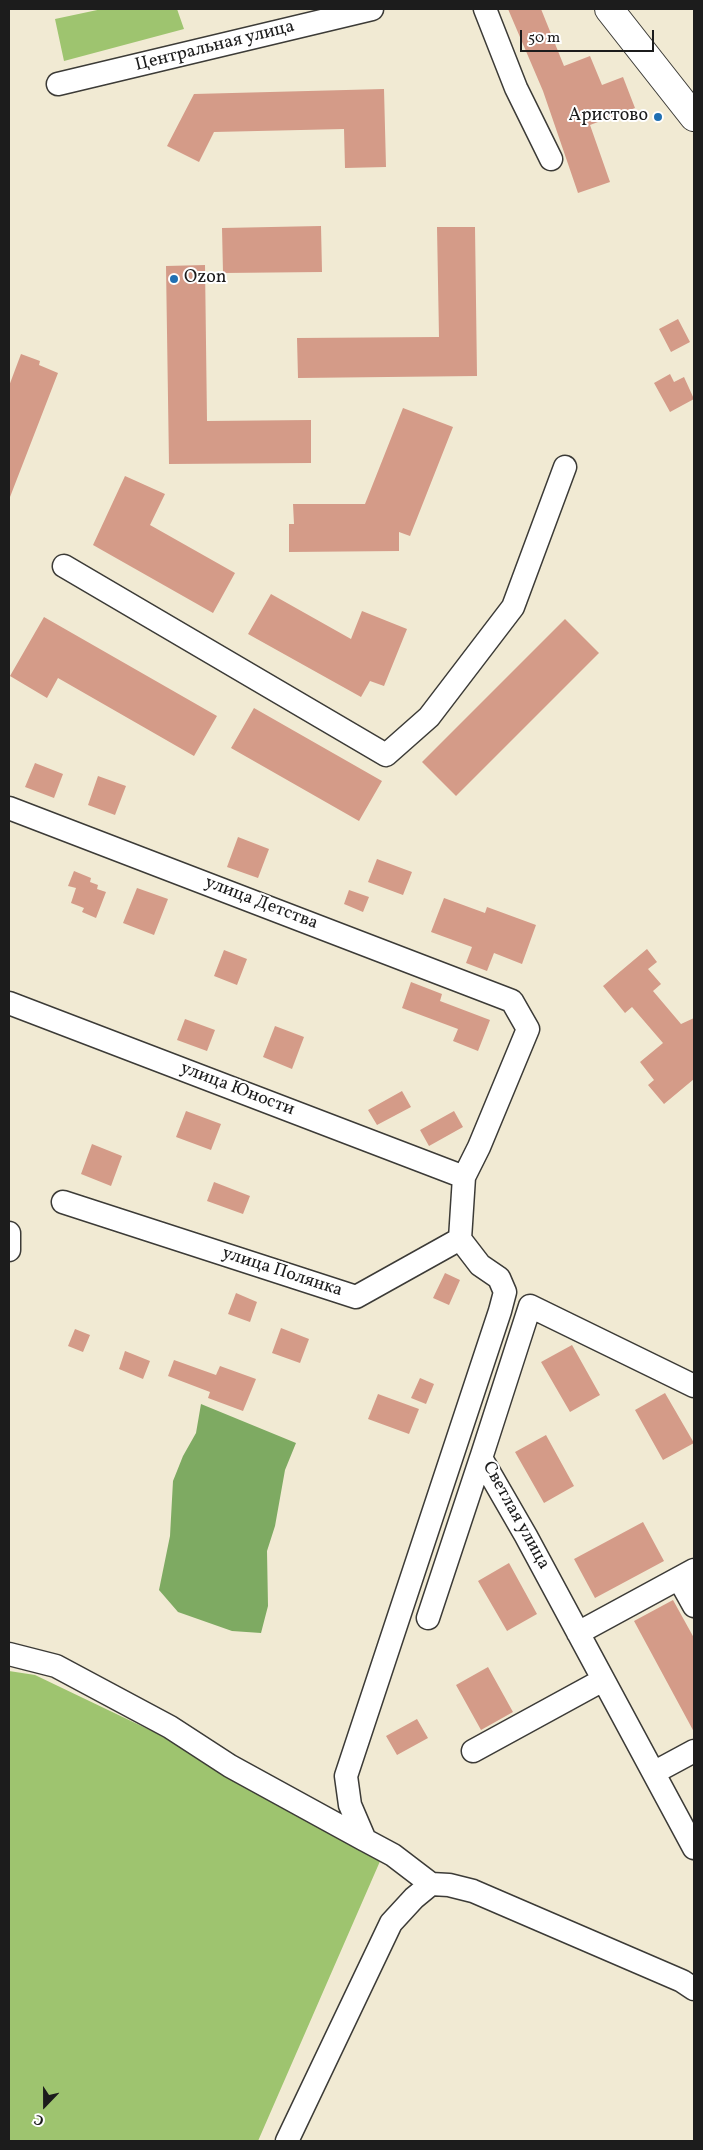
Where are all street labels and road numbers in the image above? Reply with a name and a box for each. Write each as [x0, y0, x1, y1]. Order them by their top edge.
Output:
street label: Центральная улица [133, 17, 297, 77]
street label: улица Детства [201, 873, 321, 935]
street label: улица Юности [177, 1058, 297, 1122]
street label: улица Полянка [219, 1243, 345, 1303]
street label: Светлая улица [476, 1458, 554, 1574]

